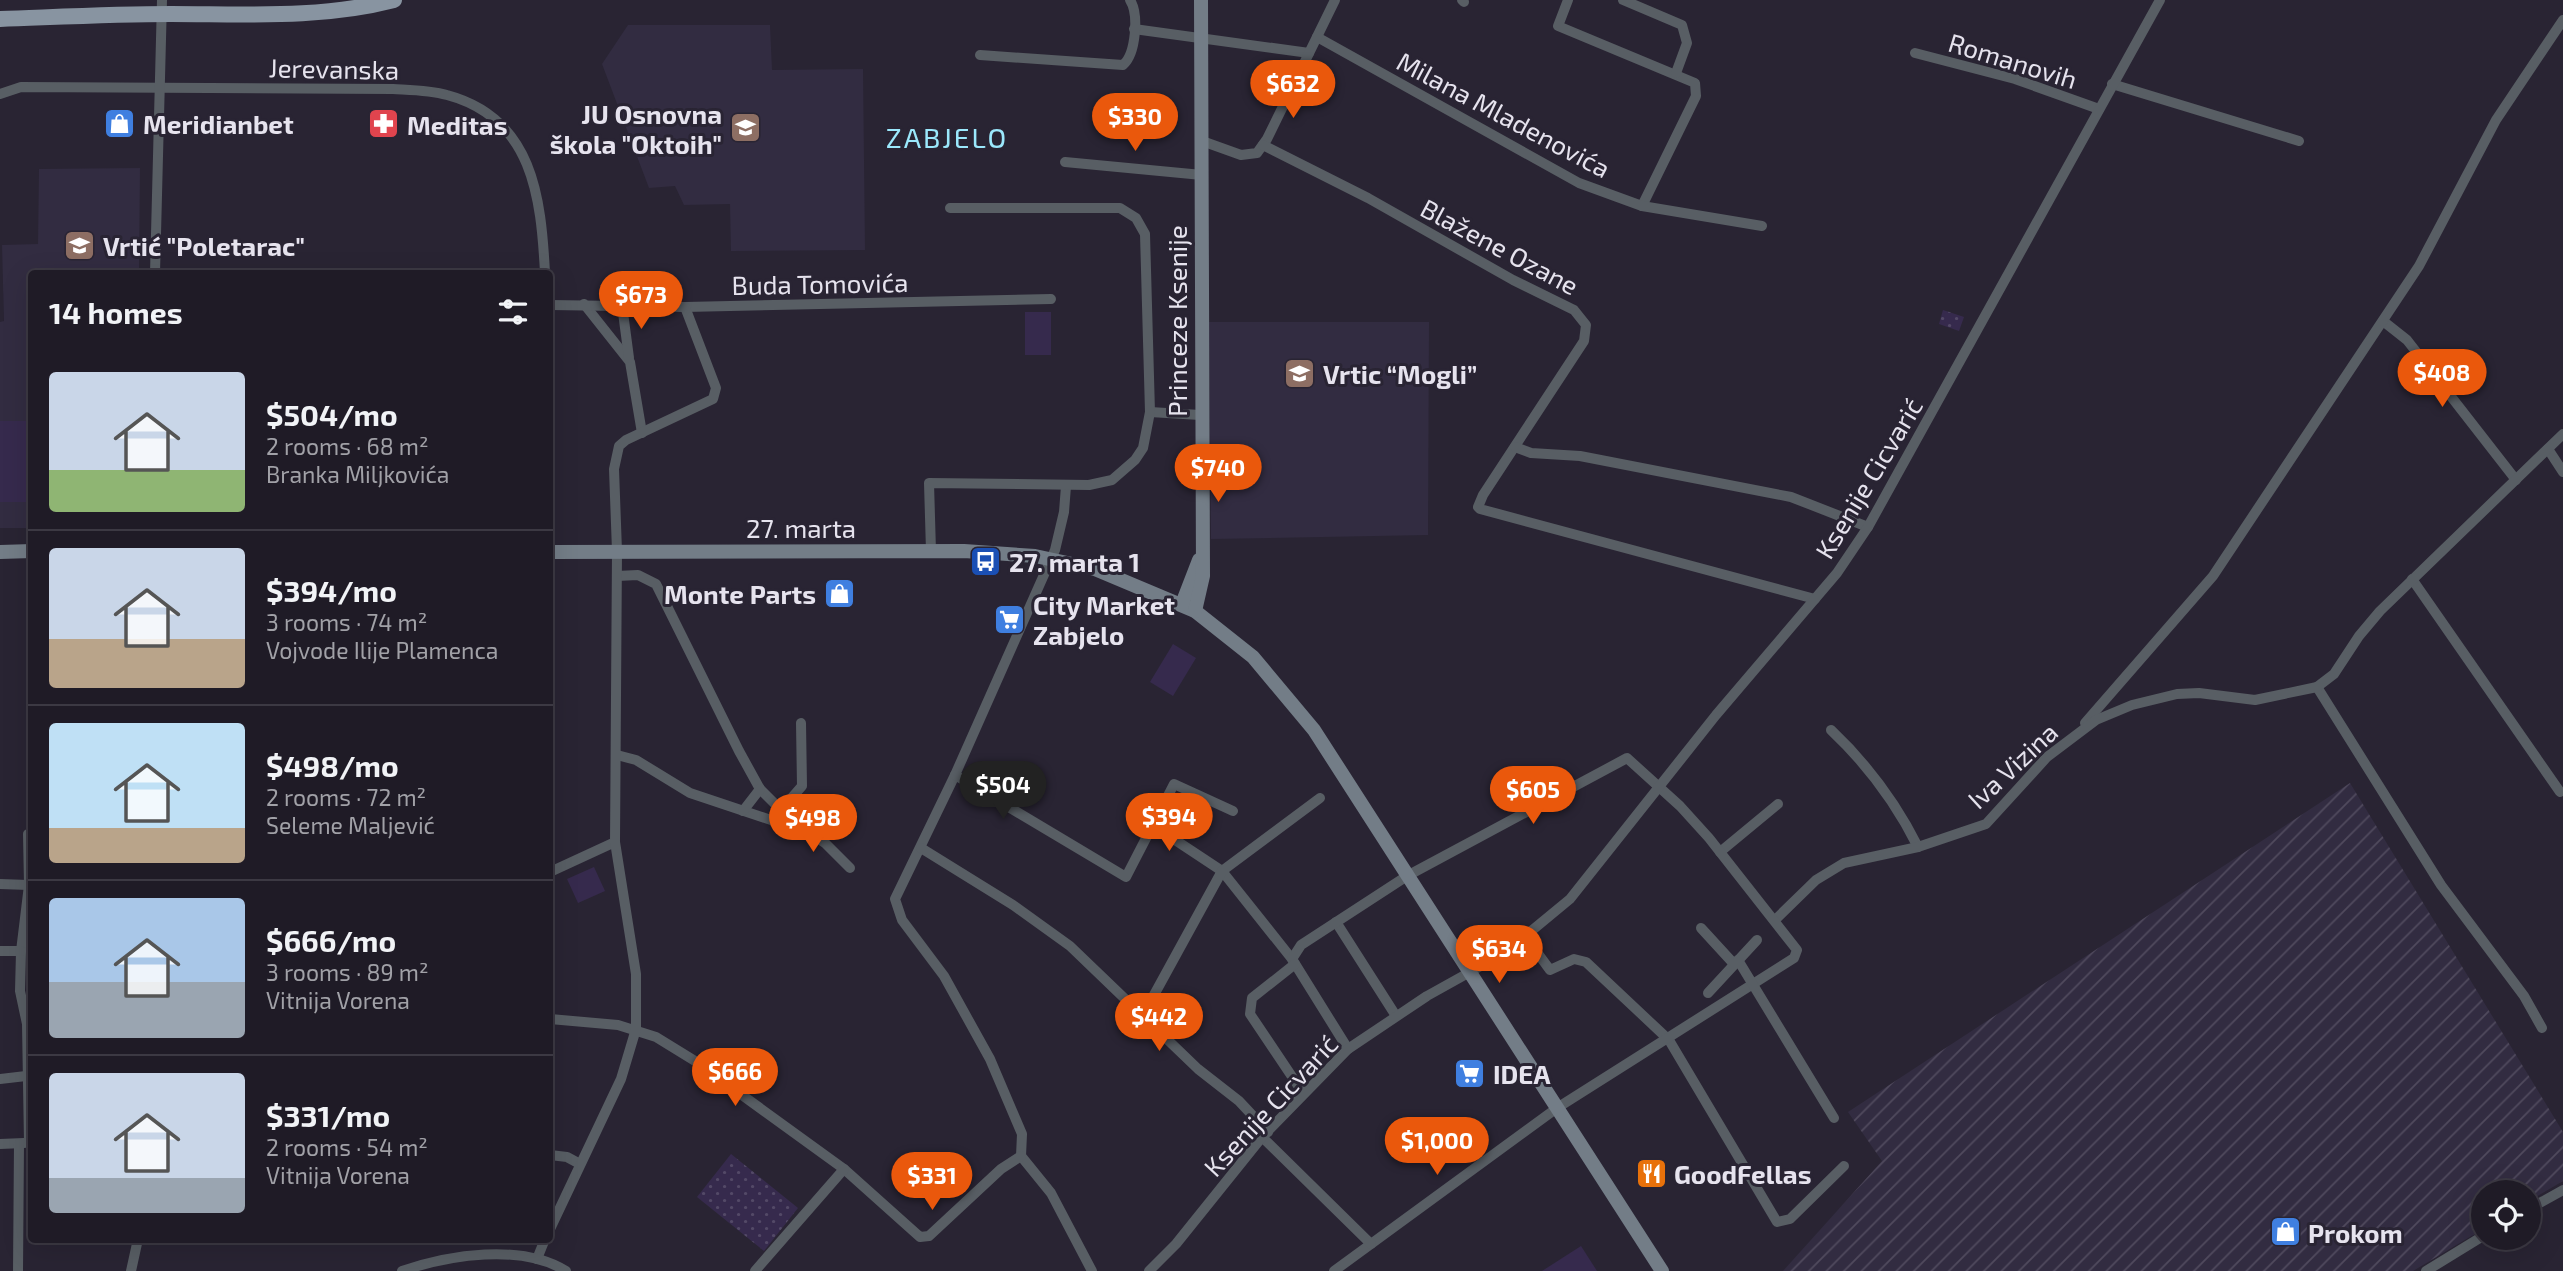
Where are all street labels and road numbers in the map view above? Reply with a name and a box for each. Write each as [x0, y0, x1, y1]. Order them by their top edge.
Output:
street label: Romanovih [1945, 26, 2081, 94]
street label: Milana Mladenovića [1392, 45, 1616, 183]
street label: Jerevanska [268, 51, 400, 85]
street label: Blažene Ozane [1416, 191, 1584, 301]
street label: Princeze Ksenije [1161, 225, 1192, 417]
street label: Buda Tomovića [731, 266, 909, 300]
street label: Ksenije Cicvarić [1808, 392, 1928, 564]
street label: 27. marta [746, 512, 856, 543]
street label: Iva Vizina [1961, 716, 2063, 814]
street label: Ksenije Cicvarić [1197, 1028, 1343, 1182]

